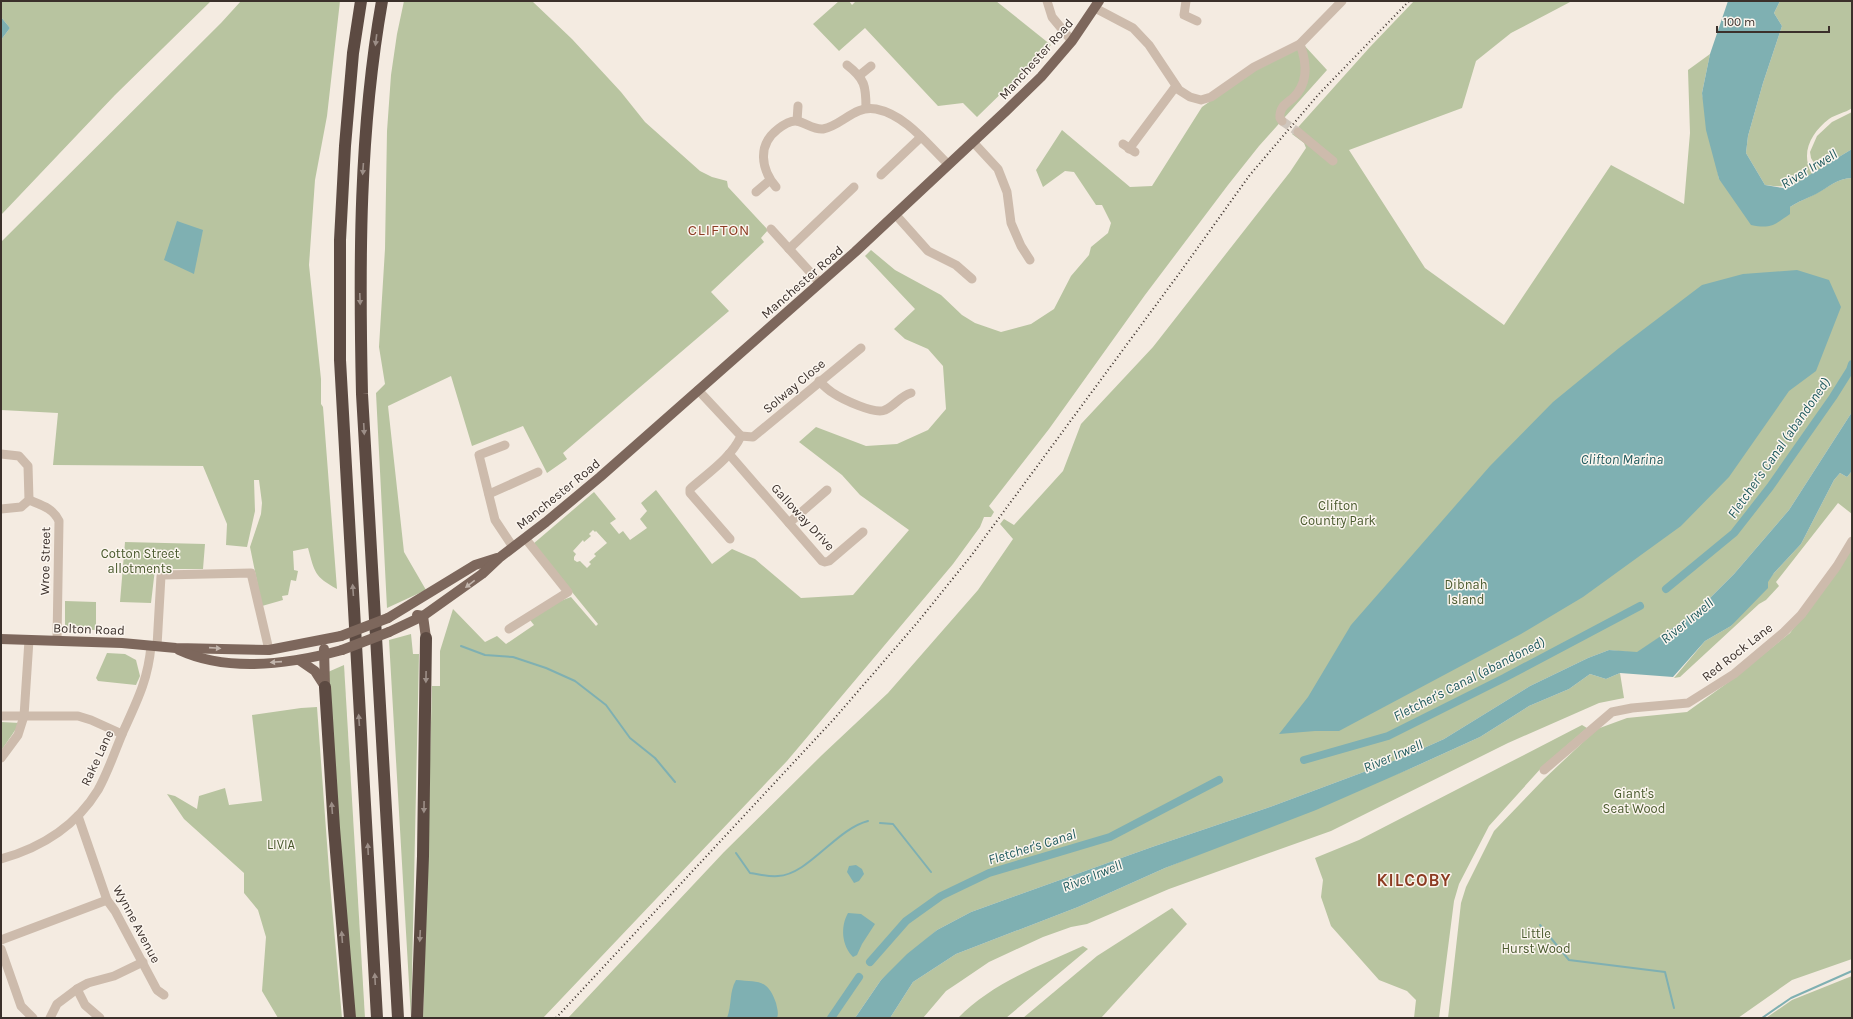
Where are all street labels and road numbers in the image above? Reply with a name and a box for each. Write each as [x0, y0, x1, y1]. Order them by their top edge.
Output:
street label: Manchester Road [996, 16, 1076, 102]
street label: Manchester Road [758, 242, 846, 322]
street label: Solway Close [760, 355, 828, 416]
street label: Manchester Road [513, 456, 603, 532]
street label: Galloway Drive [768, 480, 838, 554]
street label: Wroe Street [37, 527, 53, 595]
street label: Bolton Road [53, 620, 125, 638]
street label: Red Rock Lane [1699, 620, 1776, 684]
street label: Rake Lane [78, 727, 117, 788]
street label: Wynne Avenue [110, 883, 164, 966]

